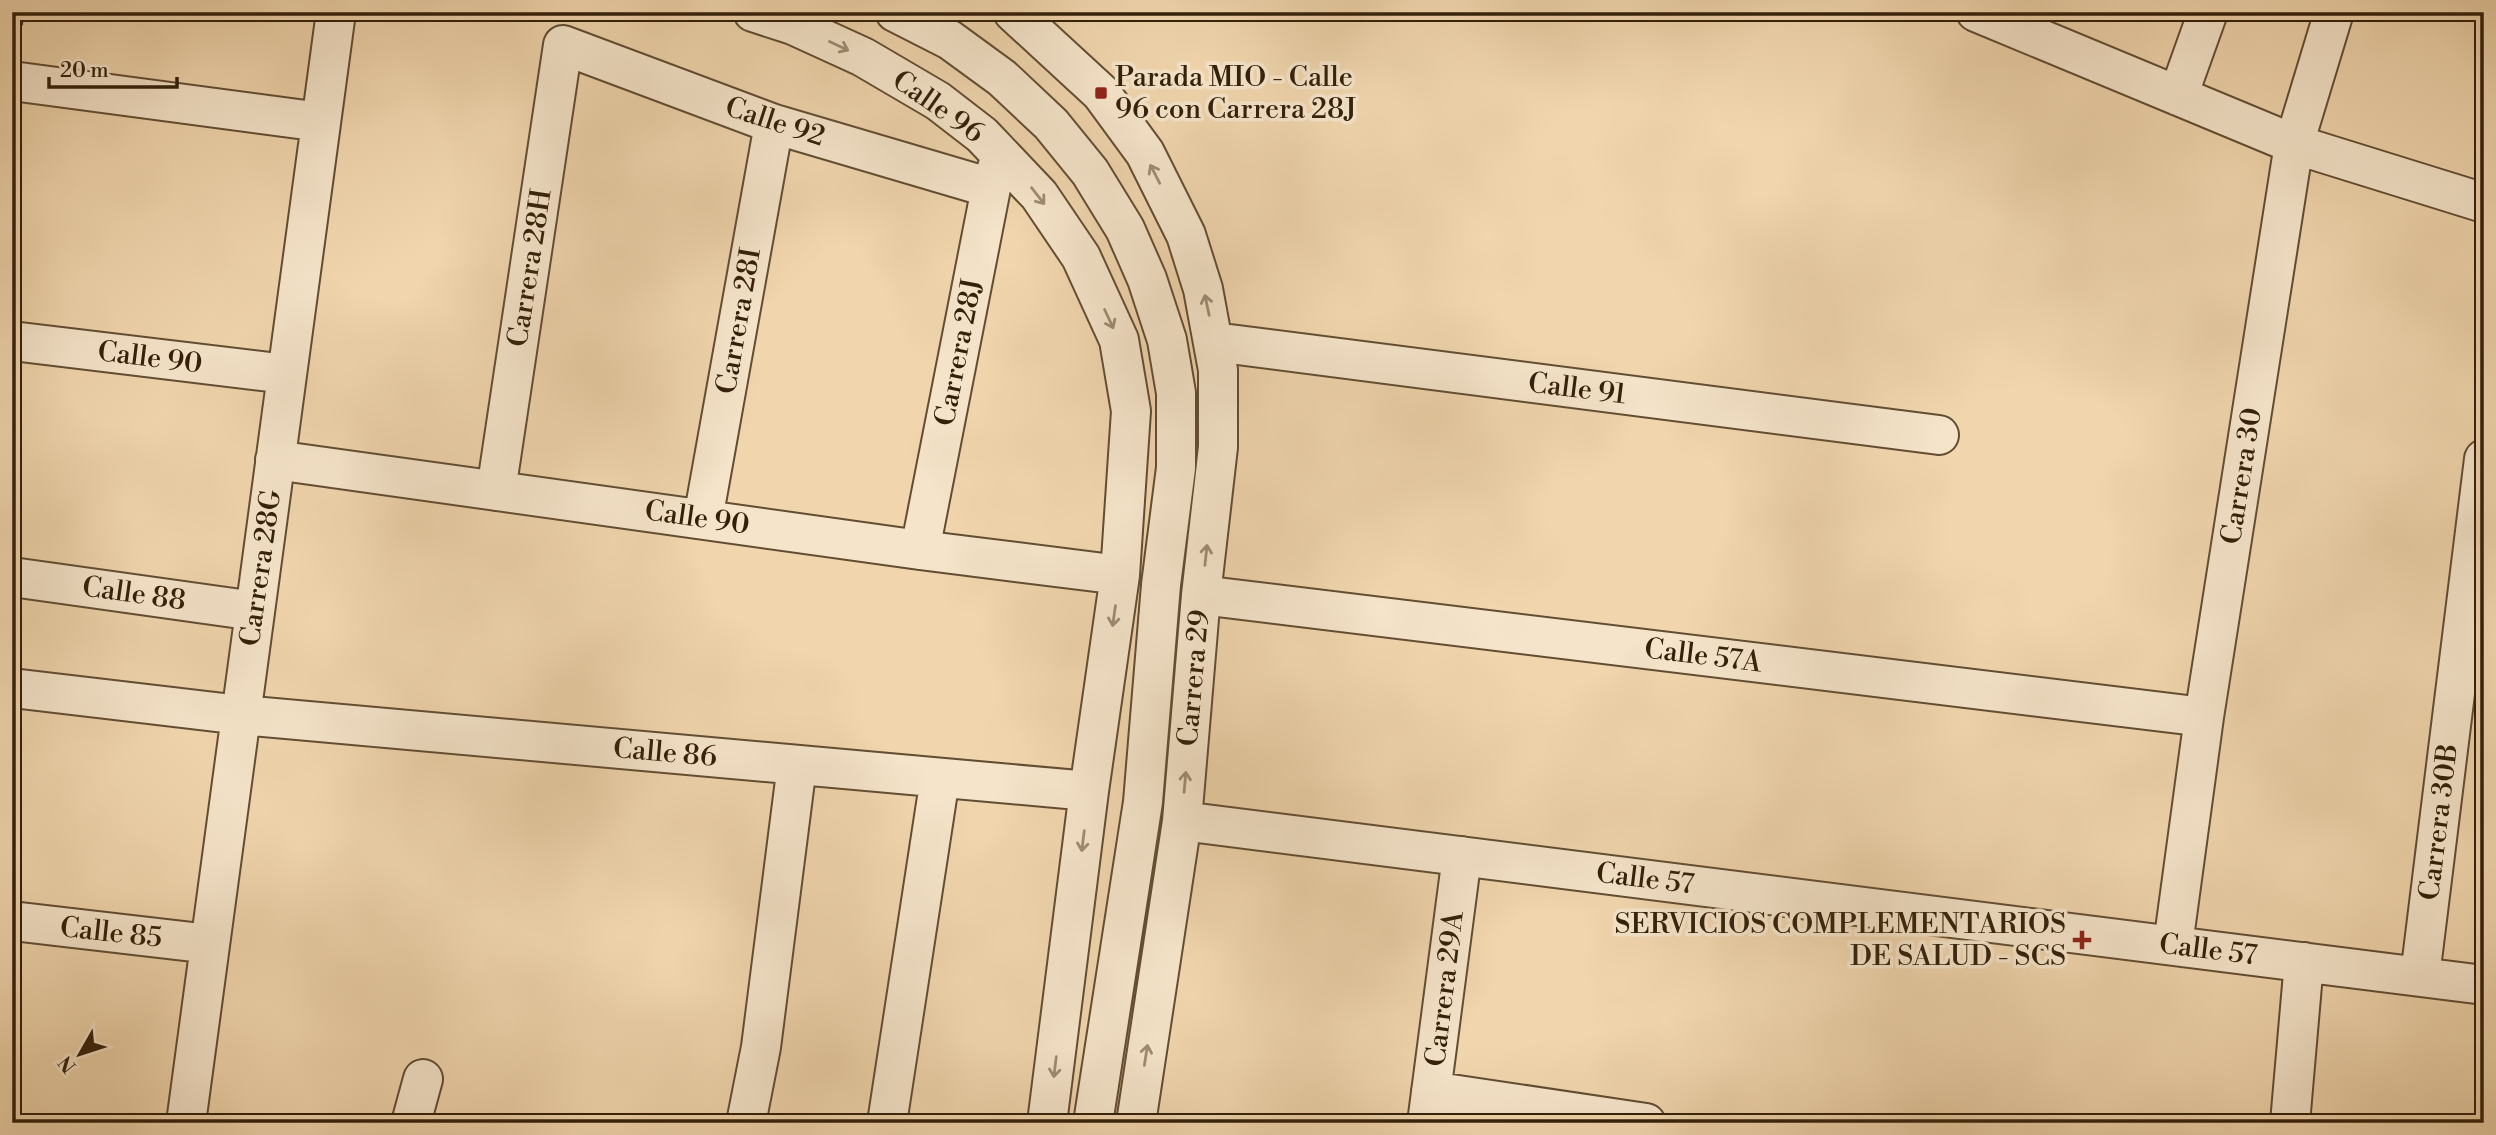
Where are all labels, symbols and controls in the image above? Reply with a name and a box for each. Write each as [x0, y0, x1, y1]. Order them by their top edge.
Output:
one-way arrow [828, 40, 849, 53]
scale bar [49, 46, 177, 90]
text: 20 m [60, 58, 109, 84]
place label: Parada MIO - Calle 96 con Carrera 28J [1115, 60, 1357, 127]
street label: Calle 96 [885, 63, 991, 151]
marker: Parada MIO - Calle 96 con Carrera 28J [1093, 85, 1109, 101]
street label: Calle 92 [721, 89, 829, 155]
one-way arrow [1148, 164, 1162, 185]
street label: Carrera 28H [500, 186, 560, 350]
one-way arrow [1030, 186, 1046, 204]
street label: Carrera 28I [709, 245, 769, 397]
street label: Carrera 28J [928, 275, 990, 429]
one-way arrow [1199, 294, 1213, 317]
one-way arrow [1103, 307, 1116, 329]
street label: Calle 90 [96, 334, 204, 382]
street label: Calle 91 [1526, 366, 1628, 412]
street label: Carrera 30 [2214, 405, 2270, 547]
street label: Carrera 28G [233, 487, 289, 649]
street label: Calle 90 [642, 493, 752, 543]
one-way arrow [1199, 544, 1212, 567]
street label: Calle 88 [80, 569, 188, 619]
one-way arrow [1107, 604, 1120, 626]
street label: Carrera 29 [1171, 608, 1217, 748]
street label: Calle 57A [1642, 631, 1764, 681]
street label: Calle 86 [612, 731, 718, 775]
street label: Carrera 30B [2412, 742, 2466, 902]
one-way arrow [1179, 771, 1192, 793]
one-way arrow [1077, 829, 1090, 852]
street label: Calle 57 [1594, 856, 1696, 902]
place label: SERVICIOS COMPLEMENTARIOS DE SALUD - SCS [1614, 907, 2066, 974]
street label: Carrera 29A [1418, 909, 1472, 1069]
street label: Calle 85 [58, 910, 164, 956]
street label: Calle 57 [2157, 927, 2259, 973]
marker: SERVICIOS COMPLEMENTARIOS DE SALUD - SCS [2072, 930, 2092, 950]
north arrow [46, 1020, 116, 1090]
one-way arrow [1140, 1044, 1153, 1067]
text: N [54, 1051, 82, 1077]
one-way arrow [1048, 1055, 1061, 1078]

